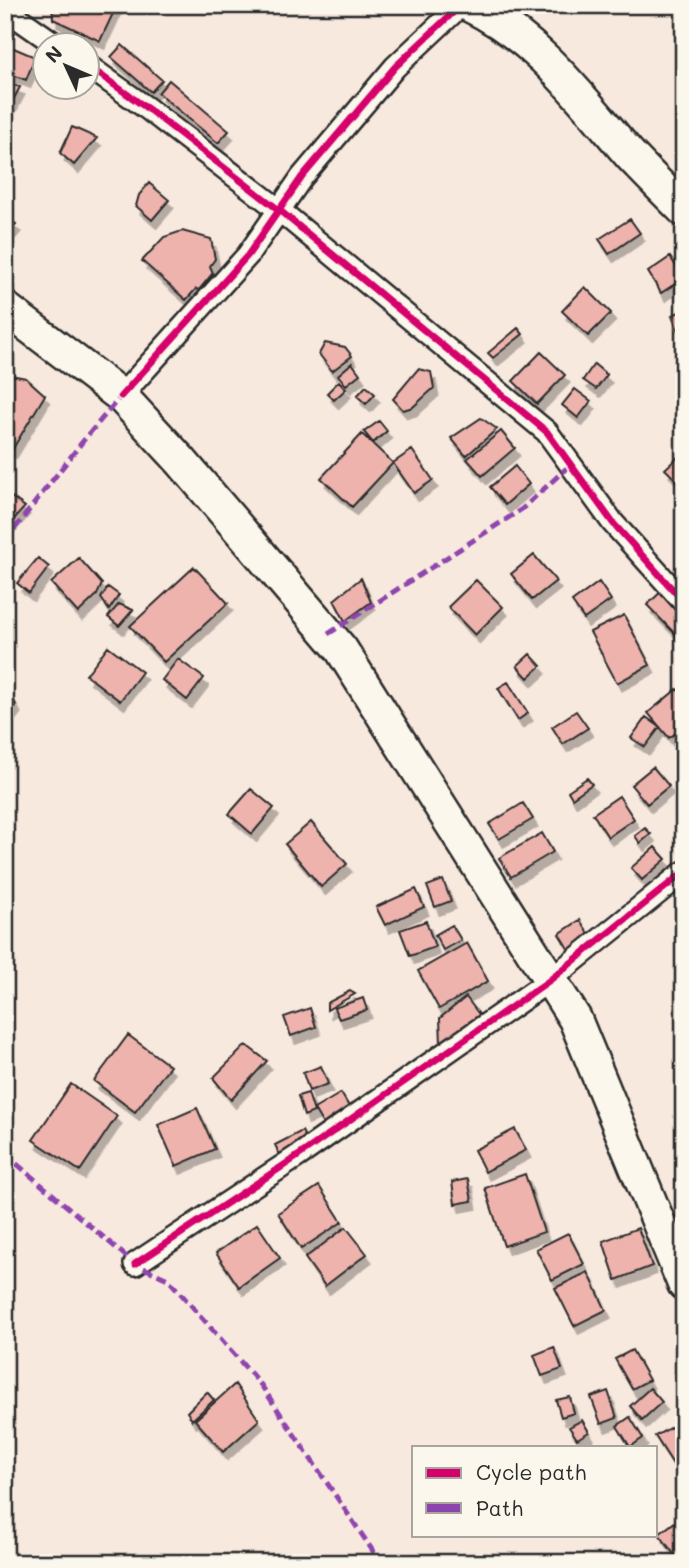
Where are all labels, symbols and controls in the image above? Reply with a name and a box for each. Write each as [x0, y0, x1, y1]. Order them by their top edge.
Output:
north arrow [32, 32, 102, 102]
text: N [39, 40, 67, 68]
legend [412, 1446, 658, 1536]
text: Cycle path [476, 1458, 586, 1485]
text: Path [476, 1494, 523, 1521]

